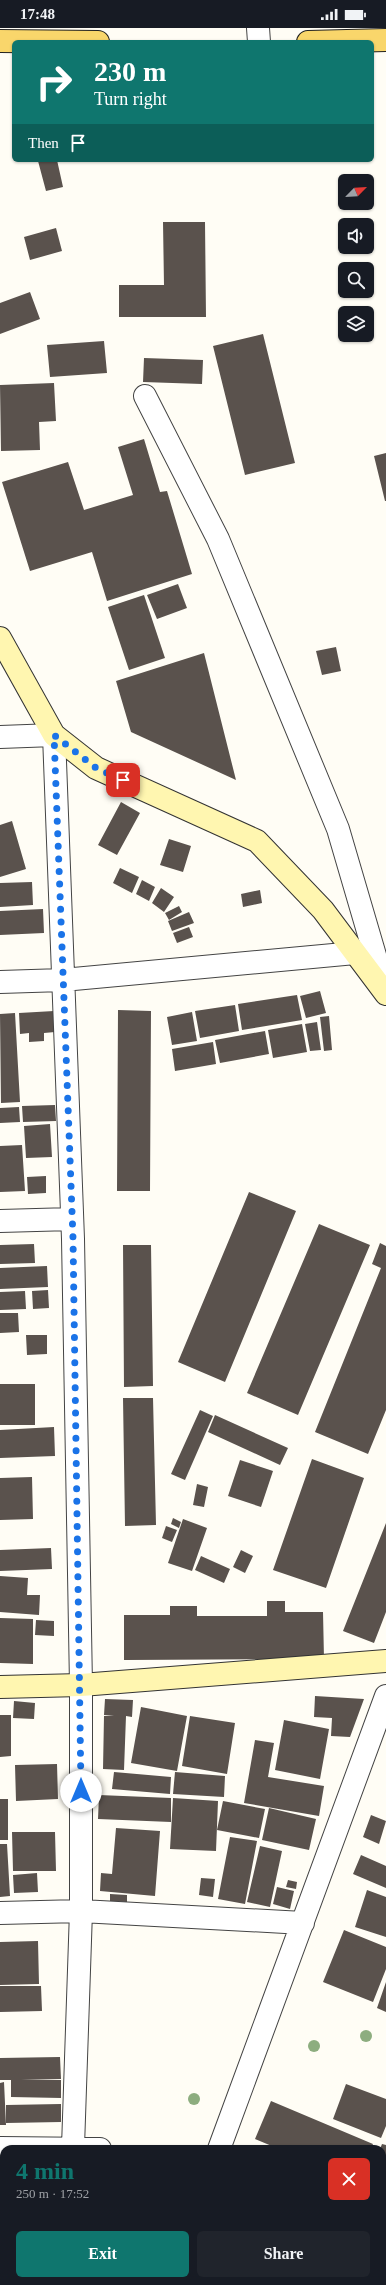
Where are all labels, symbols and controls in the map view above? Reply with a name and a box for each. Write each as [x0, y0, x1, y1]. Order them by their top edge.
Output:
text: 17:48 [20, 6, 55, 22]
icon: right [28, 56, 80, 108]
text: 230 m [94, 56, 166, 87]
text: Turn right [94, 89, 167, 109]
icon: arrive [67, 132, 89, 154]
text: Then [28, 135, 59, 151]
north arrow [338, 174, 374, 210]
map controls [338, 174, 374, 342]
button: sound [338, 218, 374, 254]
button: search [338, 262, 374, 298]
button: layers [338, 306, 374, 342]
pin [106, 763, 140, 797]
icon: arrive [112, 769, 134, 791]
position arrow [60, 1770, 102, 1812]
text: 4 min [16, 2158, 74, 2184]
button: close [328, 2158, 370, 2200]
text: 250 m · 17:52 [16, 2186, 89, 2201]
button: Exit [16, 2231, 189, 2277]
button: Share [197, 2231, 370, 2277]

